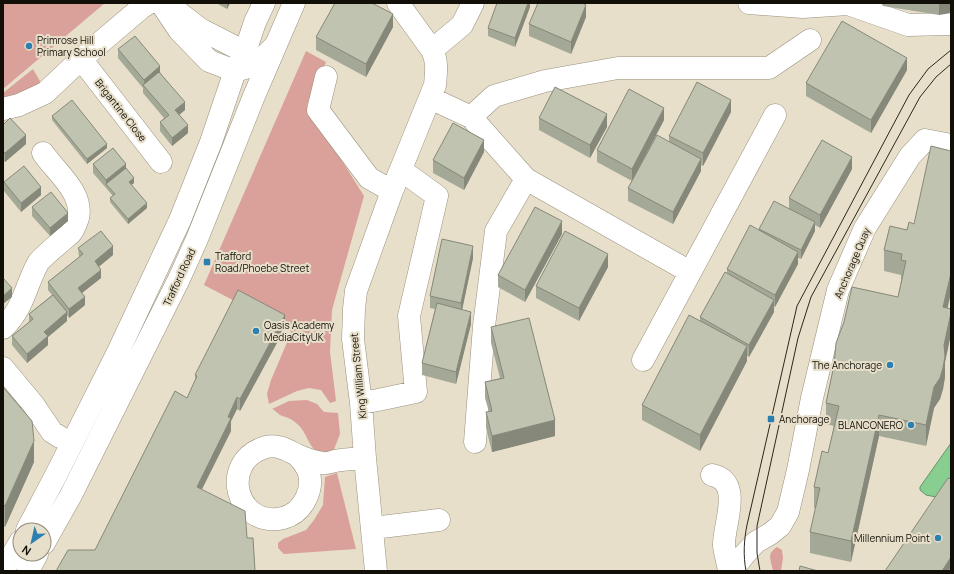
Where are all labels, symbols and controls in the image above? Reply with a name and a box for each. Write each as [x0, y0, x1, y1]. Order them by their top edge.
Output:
place label: Primrose Hill Primary School [37, 33, 106, 59]
marker: Primrose Hill Primary School [24, 41, 34, 51]
street label: Brigantine Close [92, 76, 150, 144]
street label: Anchorage Quay [831, 225, 874, 301]
street label: Trafford Road [160, 246, 198, 308]
place label: Trafford Road/Phoebe Street [215, 249, 309, 275]
marker: Trafford Road/Phoebe Street [202, 257, 212, 267]
place label: Oasis Academy MediaCityUK [264, 318, 335, 344]
marker: Oasis Academy MediaCityUK [251, 326, 261, 336]
street label: King William Street [347, 332, 369, 420]
place label: The Anchorage [812, 358, 882, 372]
marker: The Anchorage [885, 360, 895, 370]
place label: Anchorage [779, 412, 830, 426]
marker: Anchorage [766, 414, 776, 424]
place label: BLANCONERO [838, 418, 903, 432]
marker: BLANCONERO [906, 420, 916, 430]
north arrow [12, 522, 52, 562]
place label: Millennium Point [854, 531, 930, 545]
marker: Millennium Point [933, 533, 943, 543]
text: N [19, 542, 34, 559]

